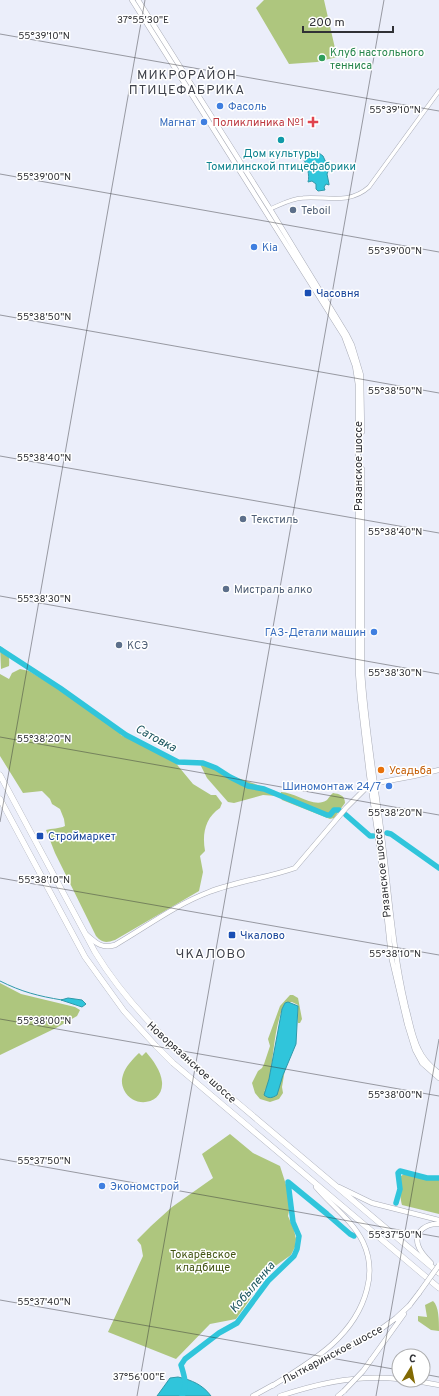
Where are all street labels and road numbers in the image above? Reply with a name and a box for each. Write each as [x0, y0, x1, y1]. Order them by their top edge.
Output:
street label: Рязанское шоссе [352, 421, 366, 511]
street label: Рязанское шоссе [371, 827, 395, 918]
street label: Новорязанское шоссе [144, 1019, 239, 1107]
street label: Лыткаринское шоссе [280, 1322, 385, 1387]

